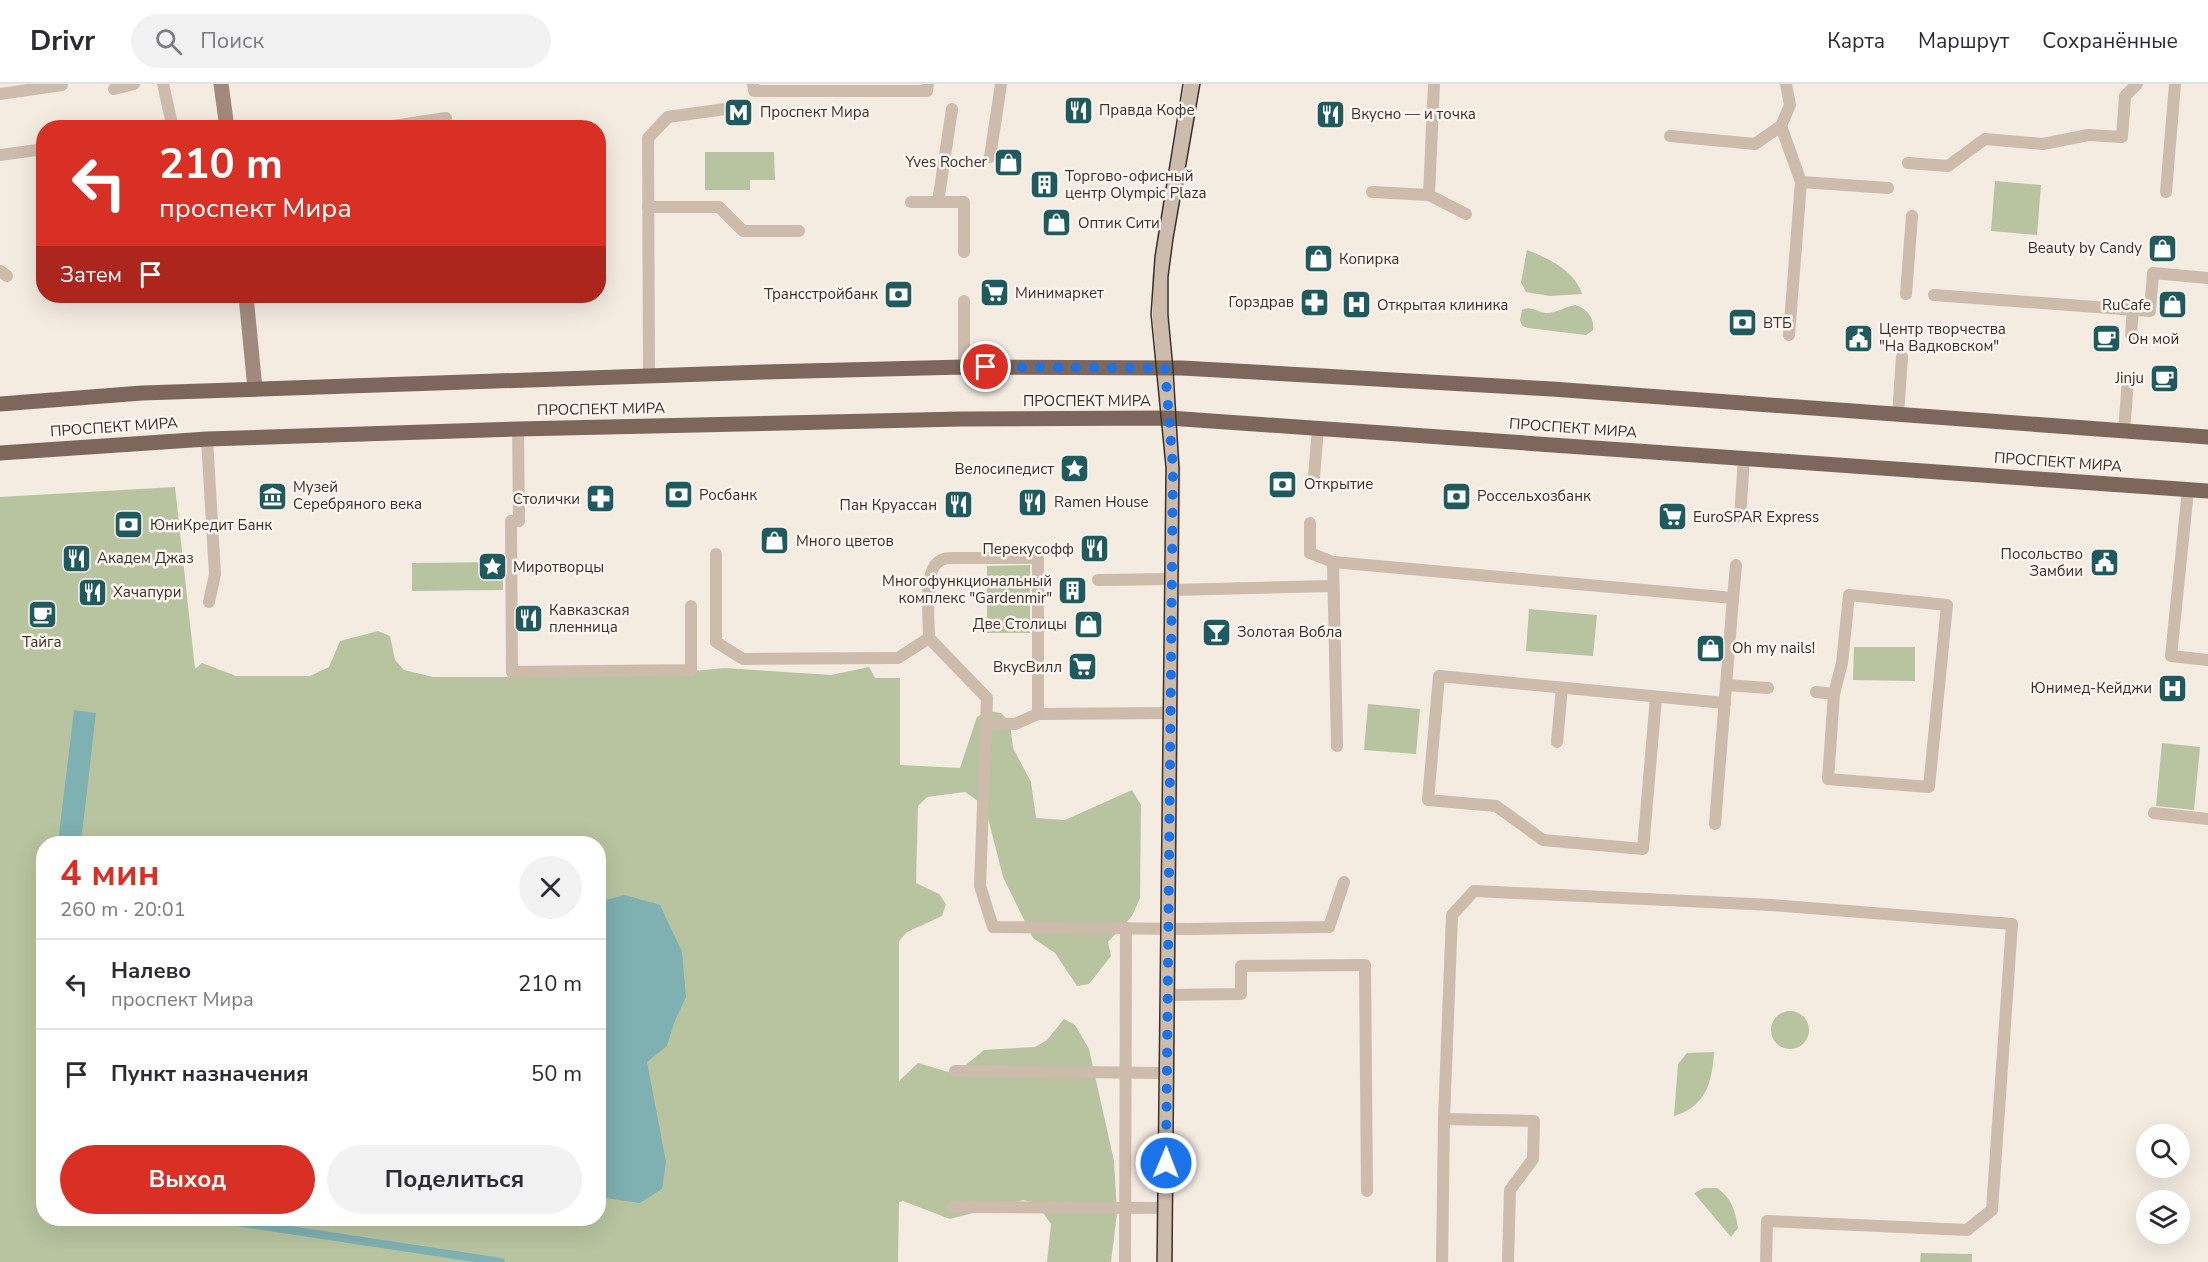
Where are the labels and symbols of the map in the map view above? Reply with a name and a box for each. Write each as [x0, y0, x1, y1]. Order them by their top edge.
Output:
restaurant icon: Правда Кофе [1062, 94, 1094, 126]
metro station icon: Проспект Мира [723, 96, 755, 128]
restaurant icon: Вкусно — и точка [1314, 98, 1346, 130]
place label: Правда Кофе [1099, 100, 1195, 120]
place label: Проспект Мира [760, 102, 870, 122]
place label: Вкусно — и точка [1351, 104, 1476, 124]
shop icon: Yves Rocher [992, 146, 1024, 178]
place label: Yves Rocher [904, 152, 988, 172]
place label: Торгово-офисный центр Olympic Plaza [1065, 166, 1206, 203]
building icon: Торгово-офисный центр Olympic Plaza [1028, 169, 1060, 201]
shop icon: Оптик Сити [1041, 207, 1073, 239]
place label: Оптик Сити [1078, 213, 1160, 233]
shop icon: Beauty by Candy [2147, 232, 2179, 264]
place label: Beauty by Candy [2028, 238, 2142, 258]
shop icon: Копирка [1302, 243, 1334, 275]
place label: Копирка [1339, 249, 1399, 269]
supermarket icon: Минимаркет [978, 277, 1010, 309]
bank icon: Трансстройбанк [883, 278, 915, 310]
place label: Минимаркет [1015, 283, 1104, 303]
place label: Трансстройбанк [764, 284, 878, 304]
pharmacy icon: Горздрав [1299, 286, 1331, 318]
hospital icon: Открытая клиника [1340, 289, 1372, 321]
shop icon: RuCafe [2156, 289, 2188, 321]
place label: Горздрав [1229, 292, 1294, 312]
place label: Открытая клиника [1377, 295, 1508, 315]
place label: RuCafe [2102, 295, 2151, 315]
bank icon: ВТБ [1726, 307, 1758, 339]
place label: ВТБ [1763, 313, 1792, 333]
place label: Центр творчества "На Вадковском" [1879, 319, 2006, 356]
public building icon: Центр творчества "На Вадковском" [1842, 322, 1874, 354]
cafe icon: Он мой [2091, 323, 2123, 355]
place label: Он мой [2128, 329, 2179, 349]
pin [960, 341, 1011, 392]
cafe icon: Jinju [2149, 362, 2181, 394]
place label: Jinju [2114, 368, 2144, 388]
street label: ПРОСПЕКТ МИРА [1023, 391, 1151, 411]
street label: ПРОСПЕКТ МИРА [537, 398, 665, 420]
street label: ПРОСПЕКТ МИРА [49, 413, 179, 441]
street label: ПРОСПЕКТ МИРА [1508, 414, 1638, 442]
street label: ПРОСПЕКТ МИРА [1993, 448, 2123, 476]
place icon: Велосипедист [1059, 453, 1091, 485]
place label: Велосипедист [954, 459, 1054, 479]
bank icon: Открытие [1267, 468, 1299, 500]
place label: Открытие [1304, 474, 1373, 494]
place label: Музей Серебряного века [293, 477, 422, 514]
bank icon: Росбанк [662, 479, 694, 511]
museum icon: Музей Серебряного века [256, 480, 288, 512]
bank icon: Россельхозбанк [1440, 480, 1472, 512]
pharmacy icon: Столички [585, 483, 617, 515]
place label: Росбанк [699, 485, 757, 505]
restaurant icon: Ramen House [1017, 486, 1049, 518]
place label: Россельхозбанк [1477, 486, 1591, 506]
place label: Столички [513, 489, 580, 509]
restaurant icon: Пан Круассан [942, 489, 974, 521]
place label: Ramen House [1054, 492, 1149, 512]
place label: Пан Круассан [840, 495, 937, 515]
supermarket icon: EuroSPAR Express [1656, 501, 1688, 533]
place label: EuroSPAR Express [1693, 507, 1819, 527]
bank icon: ЮниКредит Банк [113, 509, 145, 541]
place label: ЮниКредит Банк [150, 515, 272, 535]
shop icon: Много цветов [759, 525, 791, 557]
place label: Много цветов [796, 531, 894, 551]
restaurant icon: Перекусофф [1079, 533, 1111, 565]
place label: Перекусофф [982, 539, 1074, 559]
restaurant icon: Академ Джаз [60, 542, 92, 574]
place label: Посольство Замбии [2001, 544, 2083, 581]
public building icon: Посольство Замбии [2088, 547, 2120, 579]
place label: Академ Джаз [97, 548, 194, 568]
place icon: Миротворцы [476, 551, 508, 583]
place label: Миротворцы [513, 557, 604, 577]
place label: Многофункциональный комплекс "Gardenmir" [882, 571, 1052, 608]
building icon: Многофункциональный комплекс "Gardenmir" [1057, 574, 1089, 606]
restaurant icon: Хачапури [76, 576, 108, 608]
place label: Хачапури [113, 582, 181, 602]
cafe icon: Тайга [26, 599, 58, 631]
place label: Кавказская пленница [549, 600, 630, 637]
restaurant icon: Кавказская пленница [512, 603, 544, 635]
shop icon: Две Столицы [1072, 608, 1104, 640]
place label: Две Столицы [973, 614, 1067, 634]
bar icon: Золотая Вобла [1200, 616, 1232, 648]
place label: Золотая Вобла [1237, 622, 1342, 642]
place label: Тайга [22, 632, 62, 652]
shop icon: Oh my nails! [1695, 632, 1727, 664]
place label: Oh my nails! [1732, 638, 1815, 658]
supermarket icon: ВкусВилл [1067, 651, 1099, 683]
place label: ВкусВилл [993, 657, 1062, 677]
hospital icon: Юнимед-Кейджи [2157, 672, 2189, 704]
place label: Юнимед-Кейджи [2031, 678, 2152, 698]
position arrow [1134, 1131, 1198, 1195]

